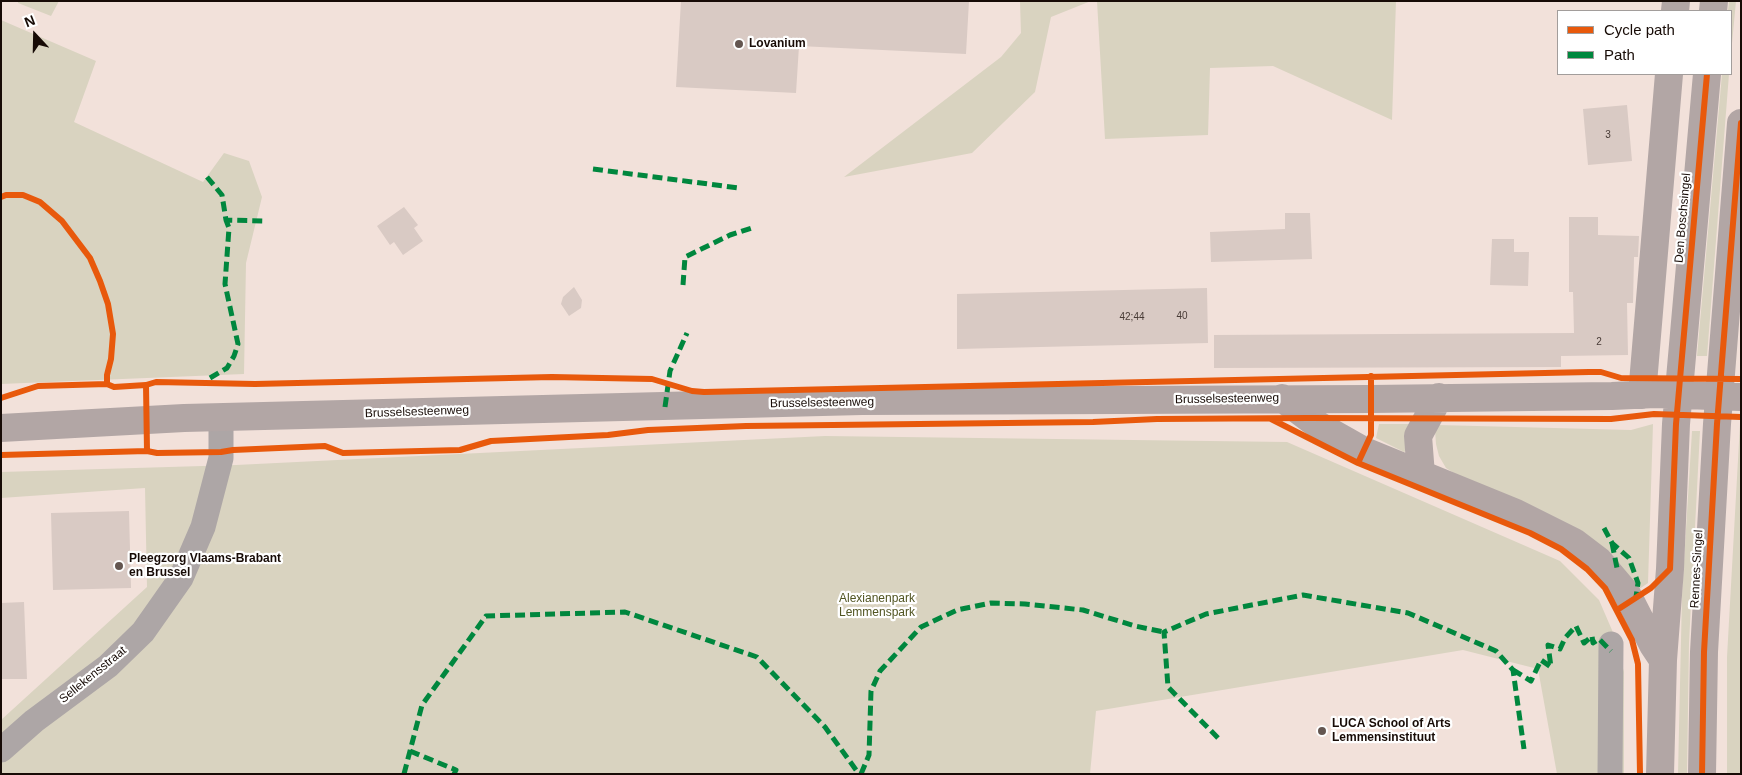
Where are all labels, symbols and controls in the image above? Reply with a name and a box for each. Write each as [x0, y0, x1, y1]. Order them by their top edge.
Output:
north arrow [10, 10, 60, 60]
legend [1557, 10, 1732, 75]
text: N [22, 12, 37, 30]
text: Cycle path [1604, 21, 1675, 38]
place label: Lovanium [749, 37, 806, 51]
marker: Lovanium [733, 38, 745, 50]
text: Path [1604, 46, 1635, 63]
house number: 3 [1605, 129, 1611, 141]
street label: Den Boschsingel [1672, 173, 1694, 263]
house number: 40 [1176, 310, 1188, 322]
house number: 42;44 [1119, 311, 1145, 323]
house number: 2 [1596, 336, 1602, 348]
street label: Brusselsesteenweg [1175, 391, 1279, 407]
street label: Brusselsesteenweg [770, 395, 874, 411]
street label: Brusselsesteenweg [365, 403, 469, 421]
street label: Rennes-Singel [1688, 529, 1706, 609]
place label: Pleegzorg Vlaams-Brabant en Brussel [129, 552, 281, 580]
marker: Pleegzorg Vlaams-Brabant en Brussel [113, 560, 125, 572]
park label: Alexianenpark Lemmenspark [839, 592, 915, 620]
street label: Sellekensstraat [57, 644, 129, 706]
place label: LUCA School of Arts Lemmensinstituut [1332, 717, 1451, 745]
marker: LUCA School of Arts Lemmensinstituut [1316, 725, 1328, 737]

